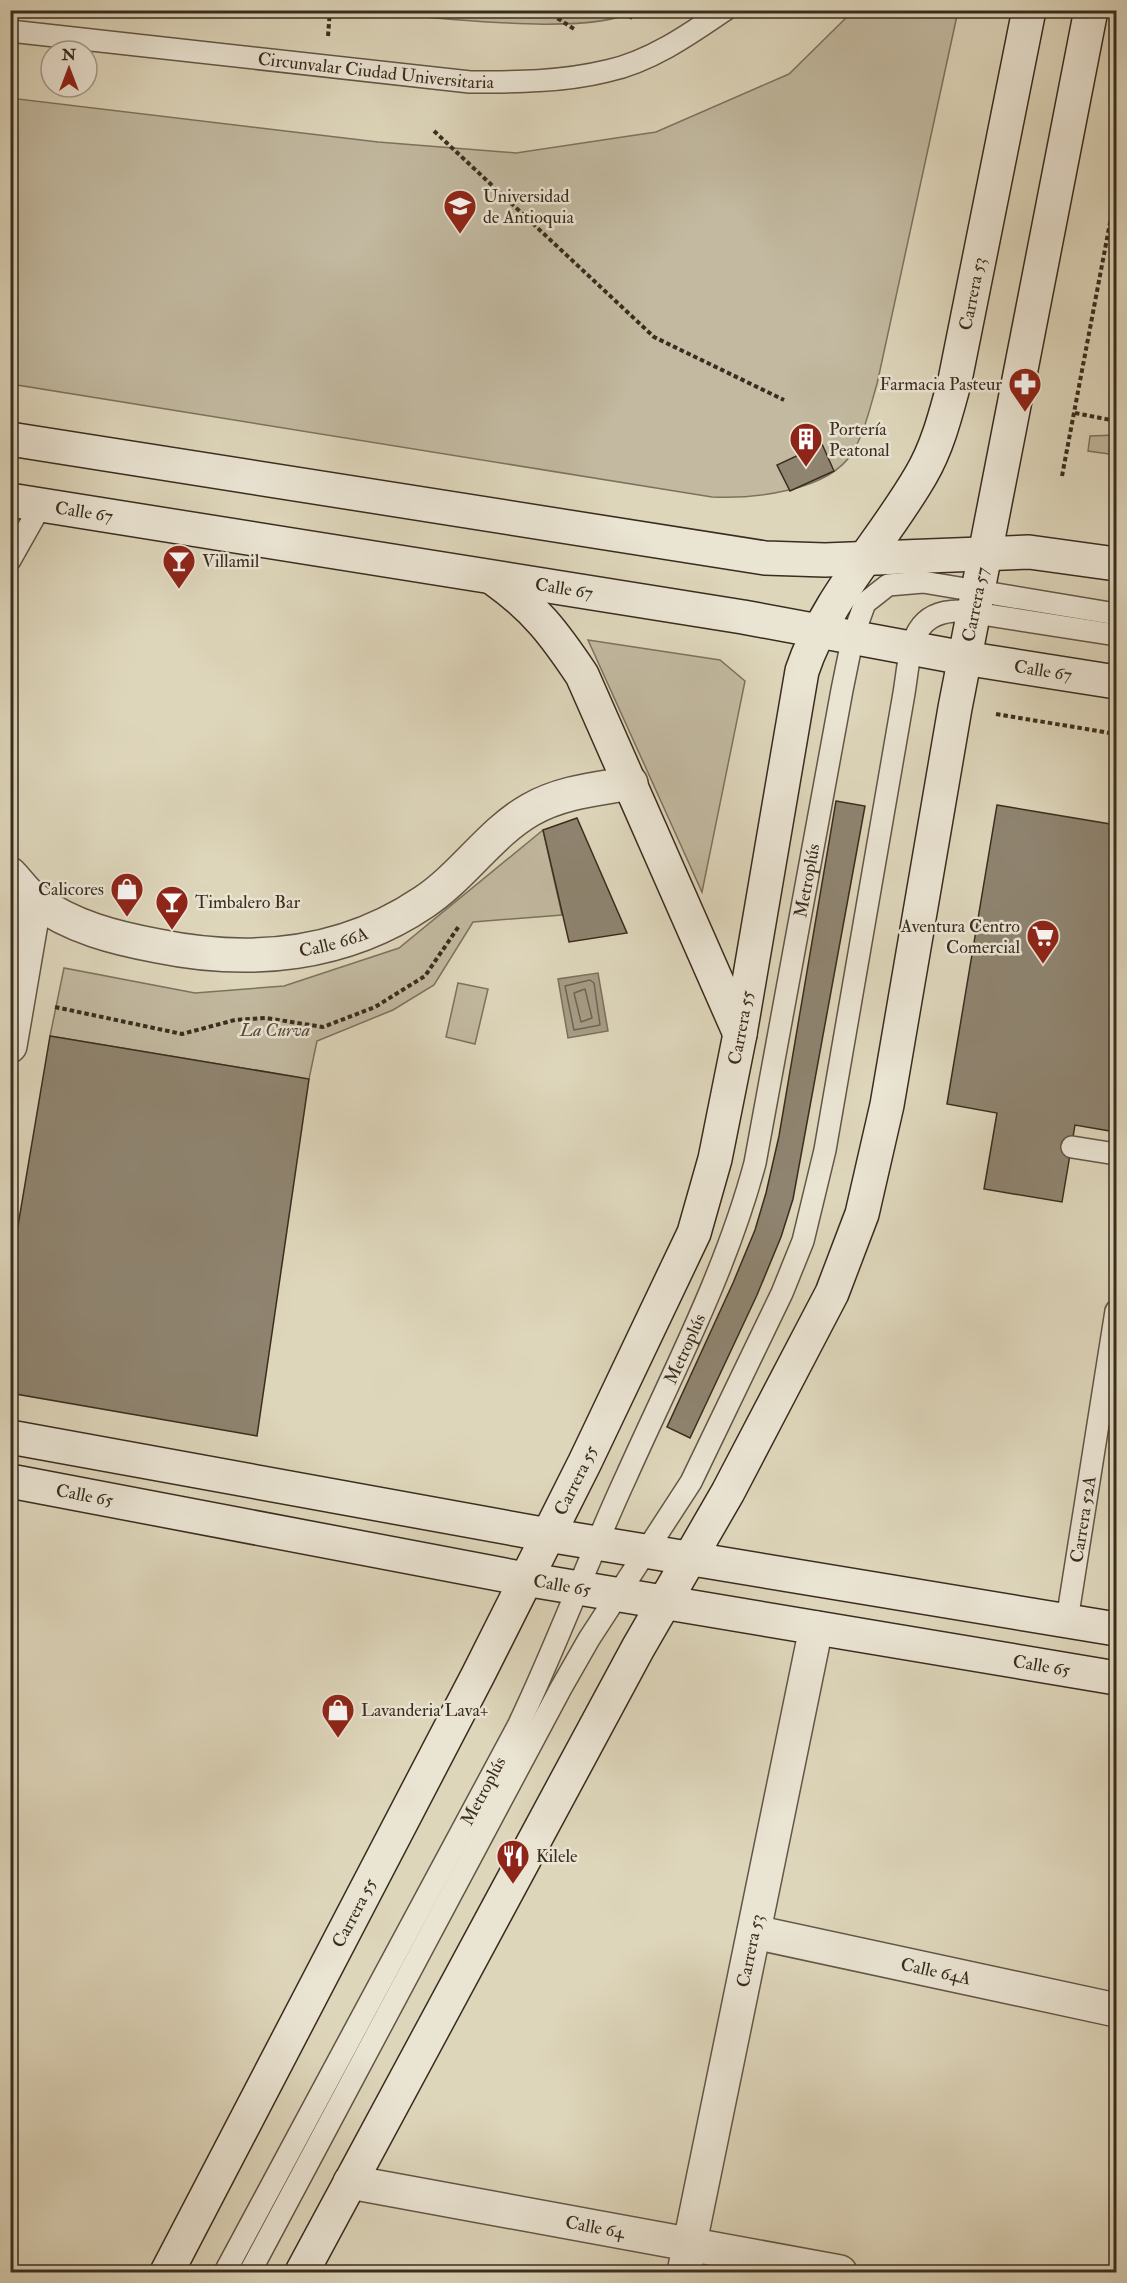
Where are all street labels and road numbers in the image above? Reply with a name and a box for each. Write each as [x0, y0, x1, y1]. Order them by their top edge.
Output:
street label: Circunvalar Ciudad Universitaria [257, 47, 495, 94]
street label: Carrera 53 [954, 255, 991, 332]
street label: Calle 67 [53, 496, 115, 528]
street label: Carrera 57 [957, 565, 994, 644]
street label: Calle 67 [533, 572, 595, 604]
street label: Calle 67 [1012, 655, 1074, 686]
street label: Metroplús [789, 842, 825, 920]
street label: Calle 66A [297, 921, 372, 962]
street label: Carrera 55 [723, 989, 759, 1067]
street label: Metroplús [659, 1310, 711, 1388]
street label: Carrera 55 [549, 1442, 603, 1519]
street label: Carrera 52A [1065, 1474, 1101, 1564]
street label: Calle 65 [54, 1478, 115, 1512]
street label: Calle 65 [532, 1569, 593, 1601]
street label: Calle 65 [1011, 1649, 1072, 1682]
street label: Metroplús [455, 1752, 511, 1829]
street label: Carrera 55 [327, 1874, 382, 1951]
street label: Carrera 53 [731, 1912, 769, 1989]
street label: Calle 64A [899, 1952, 974, 1990]
street label: Calle 64 [563, 2210, 628, 2244]

